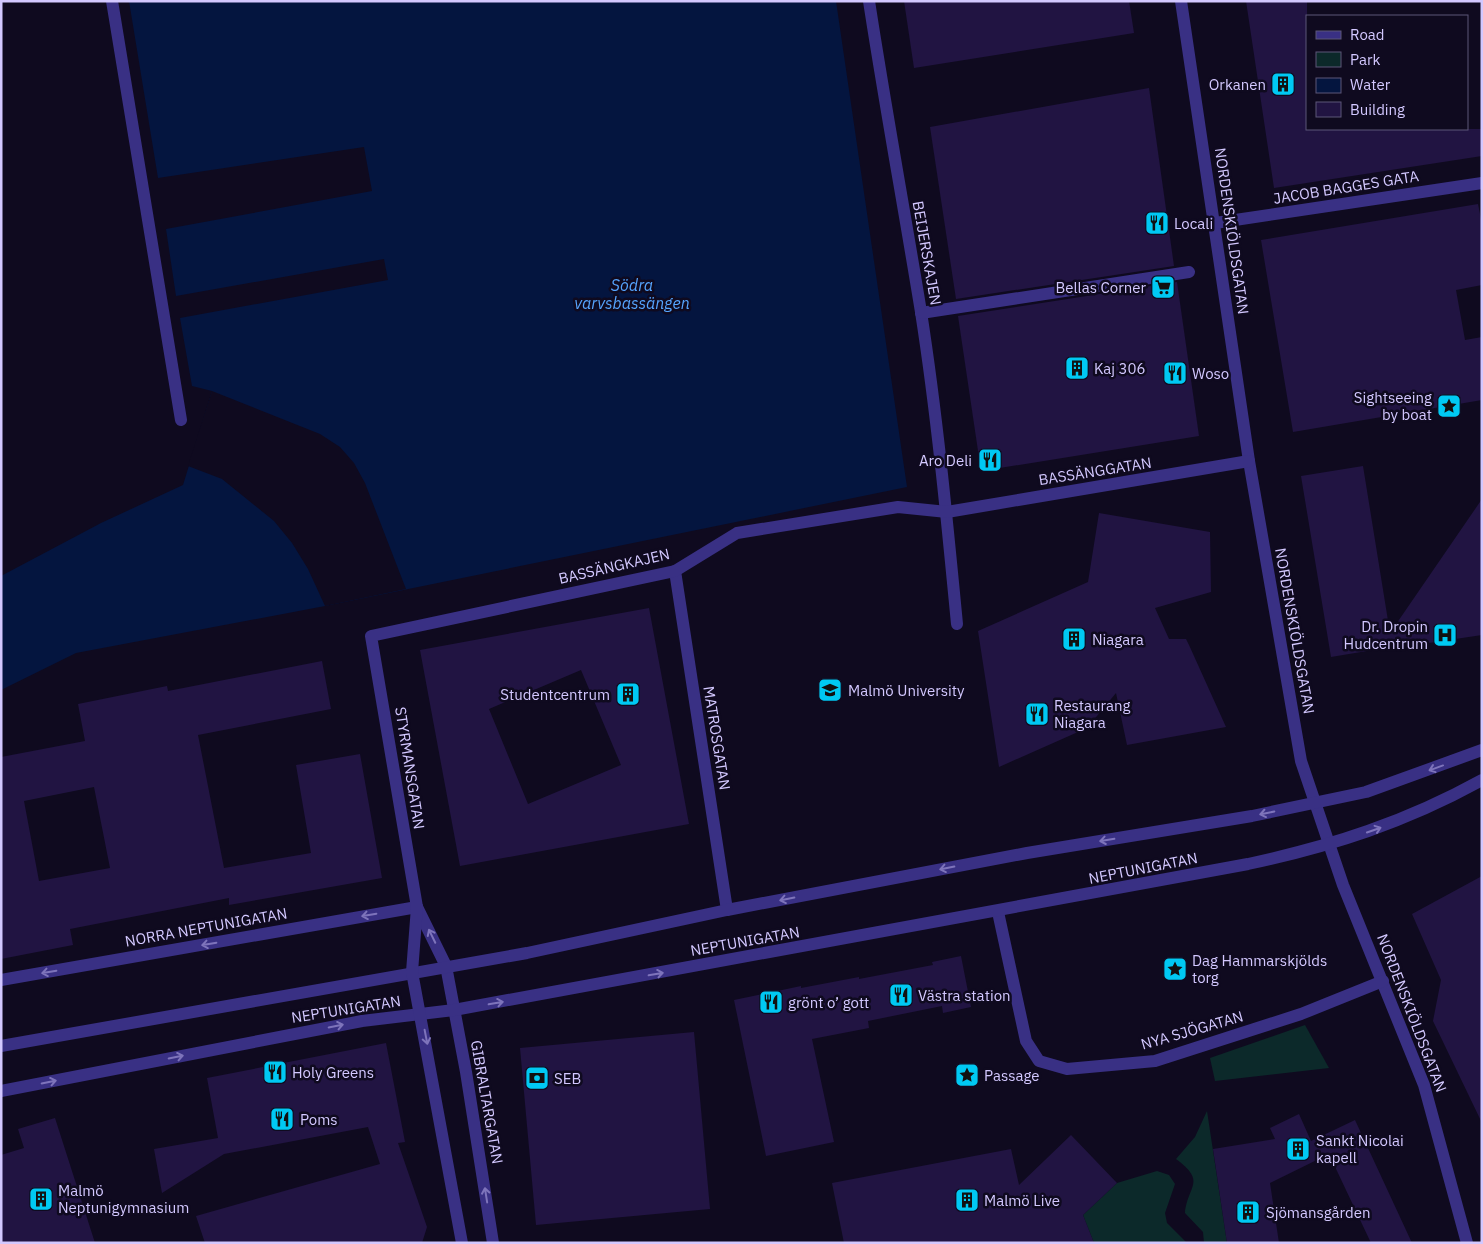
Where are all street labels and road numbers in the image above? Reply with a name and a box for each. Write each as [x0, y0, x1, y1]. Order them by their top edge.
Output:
street label: NORDENSKIÖLDSGATAN [1211, 146, 1253, 316]
street label: JACOB BAGGES GATA [1272, 166, 1421, 208]
street label: BEIJERSKAJEN [908, 199, 946, 307]
street label: BASSÄNGGATAN [1037, 453, 1153, 489]
street label: BASSÄNGKAJEN [557, 544, 671, 588]
street label: NORDENSKIÖLDSGATAN [1271, 546, 1319, 716]
street label: MATROSGATAN [699, 685, 735, 791]
street label: STYRMANSGATAN [391, 705, 429, 831]
street label: NEPTUNIGATAN [1087, 848, 1199, 888]
street label: NORRA NEPTUNIGATAN [123, 903, 289, 951]
street label: NEPTUNIGATAN [689, 922, 801, 960]
street label: NORDENSKIÖLDSGATAN [1373, 931, 1451, 1095]
street label: NEPTUNIGATAN [290, 991, 402, 1027]
street label: NYA SJÖGATAN [1139, 1006, 1245, 1054]
street label: GIBRALTARGATAN [467, 1039, 507, 1165]

